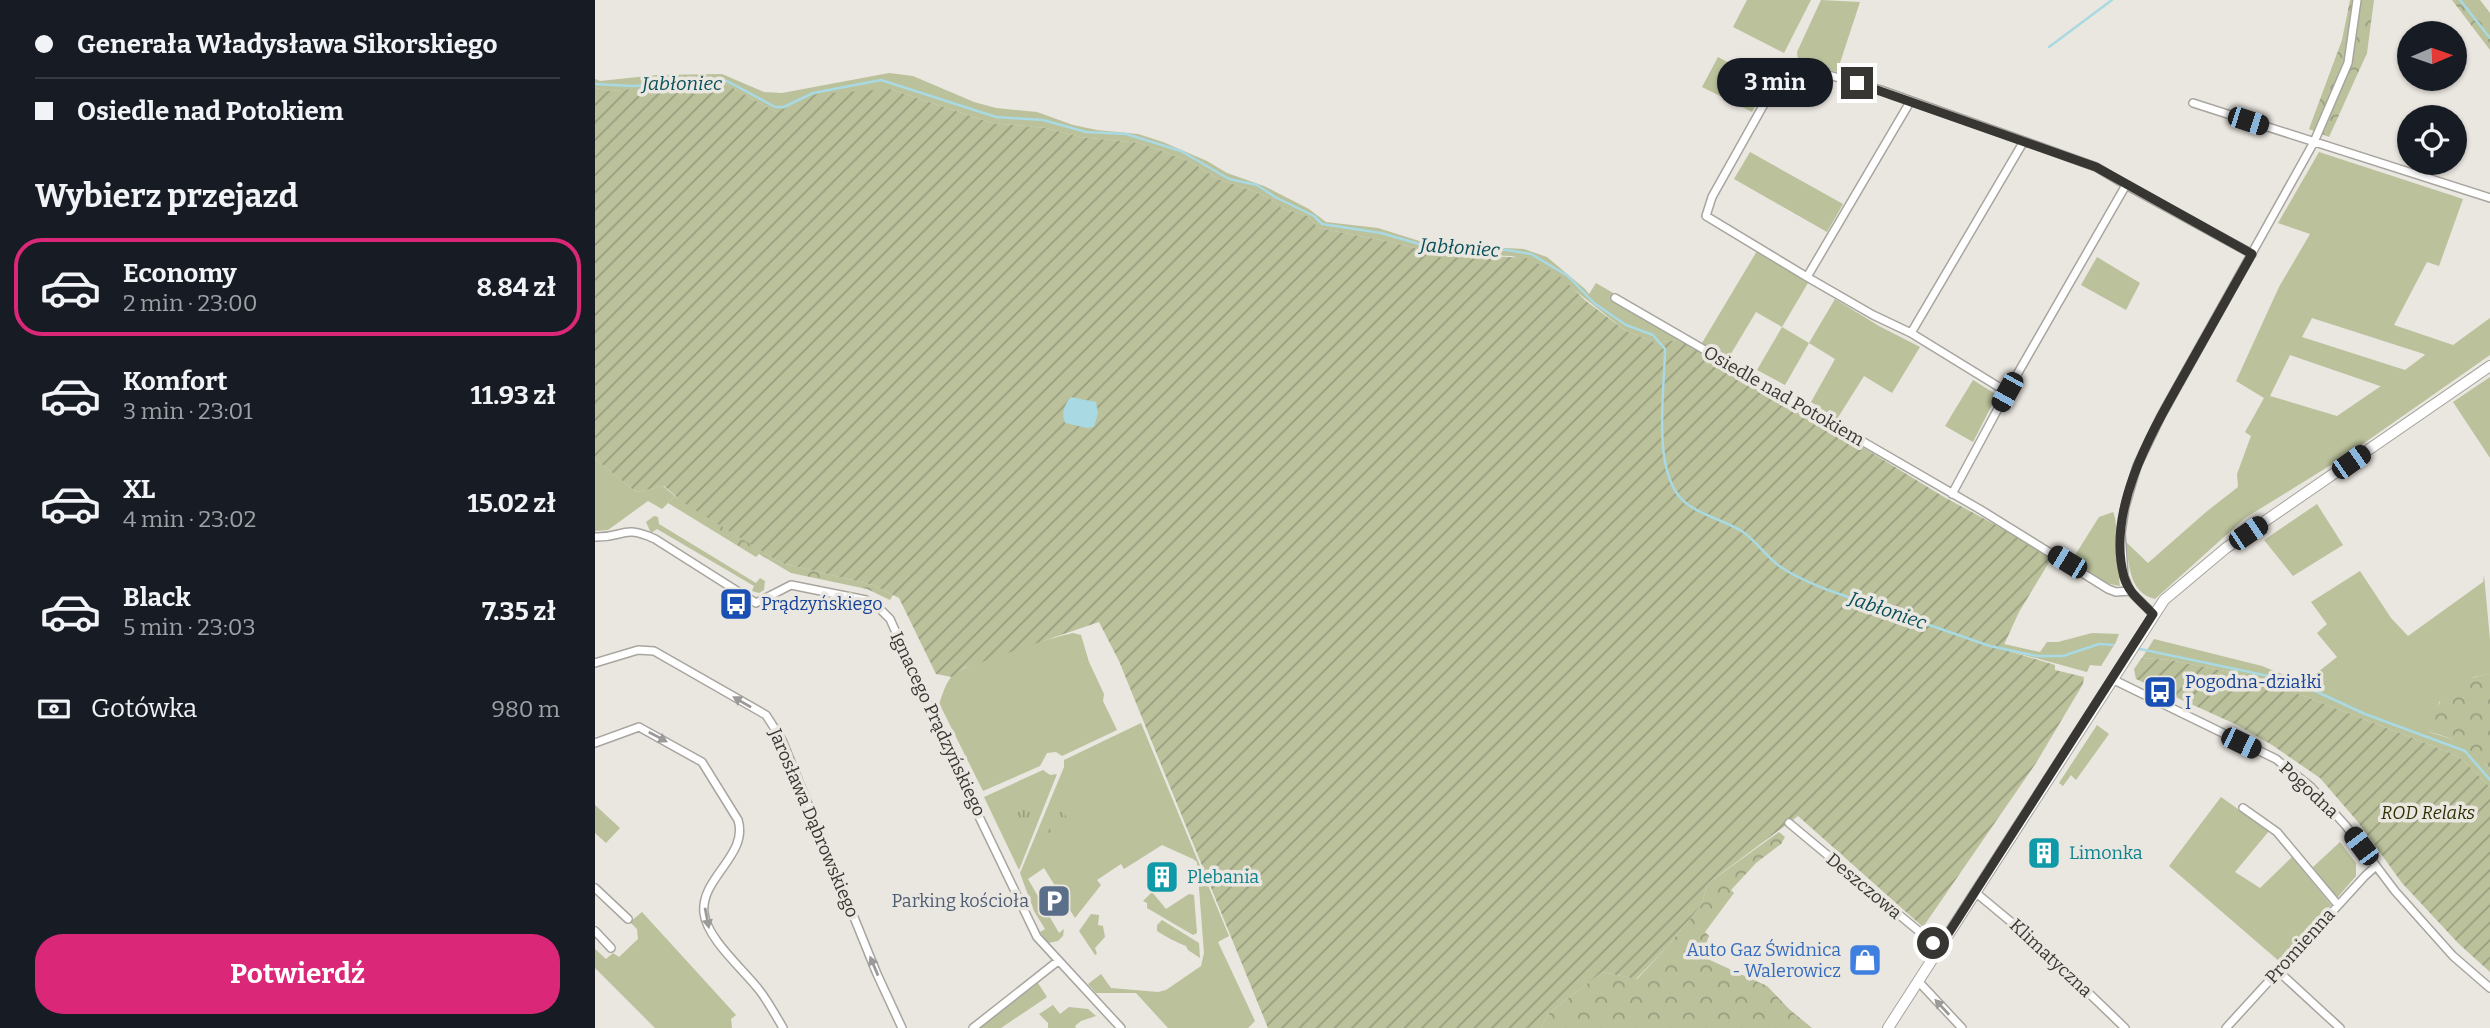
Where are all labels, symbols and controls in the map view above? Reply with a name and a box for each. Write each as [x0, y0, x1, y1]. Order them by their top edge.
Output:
north arrow [2397, 21, 2467, 91]
map controls [2397, 21, 2467, 175]
text: Generała Władysława Sikorskiego [77, 29, 497, 60]
callout: 3 min [1717, 58, 1833, 108]
route end [1841, 67, 1873, 99]
text: 3 min [1744, 68, 1806, 96]
water label: Jabłoniec [640, 72, 722, 95]
text: Osiedle nad Potokiem [77, 96, 344, 127]
car [2225, 105, 2272, 137]
button: locate [2397, 105, 2467, 175]
text: Wybierz przejazd [35, 177, 298, 215]
water label: Jabłoniec [1417, 233, 1501, 262]
icon: car [39, 256, 102, 319]
text: Economy [123, 258, 237, 289]
text: 8.84 zł [476, 272, 556, 303]
text: 2 min · 23:00 [123, 289, 257, 317]
street label: Osiedle nad Potokiem [1700, 341, 1868, 451]
icon: car [39, 364, 102, 427]
text: Komfort [123, 366, 228, 397]
car [1988, 369, 2027, 415]
text: 11.93 zł [471, 380, 556, 411]
text: 3 min · 23:01 [123, 397, 253, 425]
car [2328, 441, 2375, 483]
icon: car [39, 472, 102, 535]
text: XL [123, 474, 155, 505]
text: 15.02 zł [467, 488, 556, 519]
text: 4 min · 23:02 [123, 505, 256, 533]
car [2225, 513, 2272, 553]
car [2044, 542, 2091, 582]
icon: car [39, 580, 102, 643]
text: Black [123, 582, 191, 613]
bus stop icon: Prądzyńskiego [717, 585, 755, 623]
water label: Jabłoniec [1844, 586, 1929, 634]
place label: Prądzyńskiego [761, 593, 883, 615]
text: 7.35 zł [482, 596, 556, 627]
text: 5 min · 23:03 [123, 613, 256, 641]
street label: Ignacego Prądzyńskiego [886, 628, 990, 820]
place label: Pogodna-działki I [2185, 671, 2322, 714]
bus stop icon: Pogodna-działki I [2141, 673, 2179, 711]
icon: cash [35, 690, 73, 728]
text: Gotówka [91, 693, 197, 724]
text: 980 m [491, 695, 560, 723]
one-way arrow [732, 696, 752, 708]
street label: Jarosława Dąbrowskiego [764, 724, 864, 921]
car [2218, 724, 2265, 762]
one-way arrow [648, 731, 668, 742]
street label: Pogodna [2275, 757, 2343, 823]
park label: ROD Relaks [2381, 802, 2475, 824]
car [2340, 823, 2383, 869]
building icon: Limonka [2025, 834, 2063, 872]
place label: Limonka [2069, 842, 2143, 864]
street label: Deszczowa [1822, 848, 1906, 924]
building icon: Plebania [1143, 858, 1181, 896]
place label: Plebania [1187, 866, 1259, 888]
parking icon: Parking kościoła [1035, 882, 1073, 920]
place label: Parking kościoła [892, 890, 1029, 912]
street label: Promienna [2261, 904, 2340, 988]
one-way arrow [701, 907, 712, 929]
street label: Klimatyczna [2005, 914, 2097, 1002]
route start [1917, 927, 1949, 959]
button: Potwierdź [35, 934, 560, 1014]
place label: Auto Gaz Świdnica - Walerowicz [1686, 938, 1841, 982]
shop icon: Auto Gaz Świdnica - Walerowicz [1846, 941, 1884, 979]
one-way arrow [868, 956, 880, 976]
one-way arrow [1934, 998, 1950, 1016]

